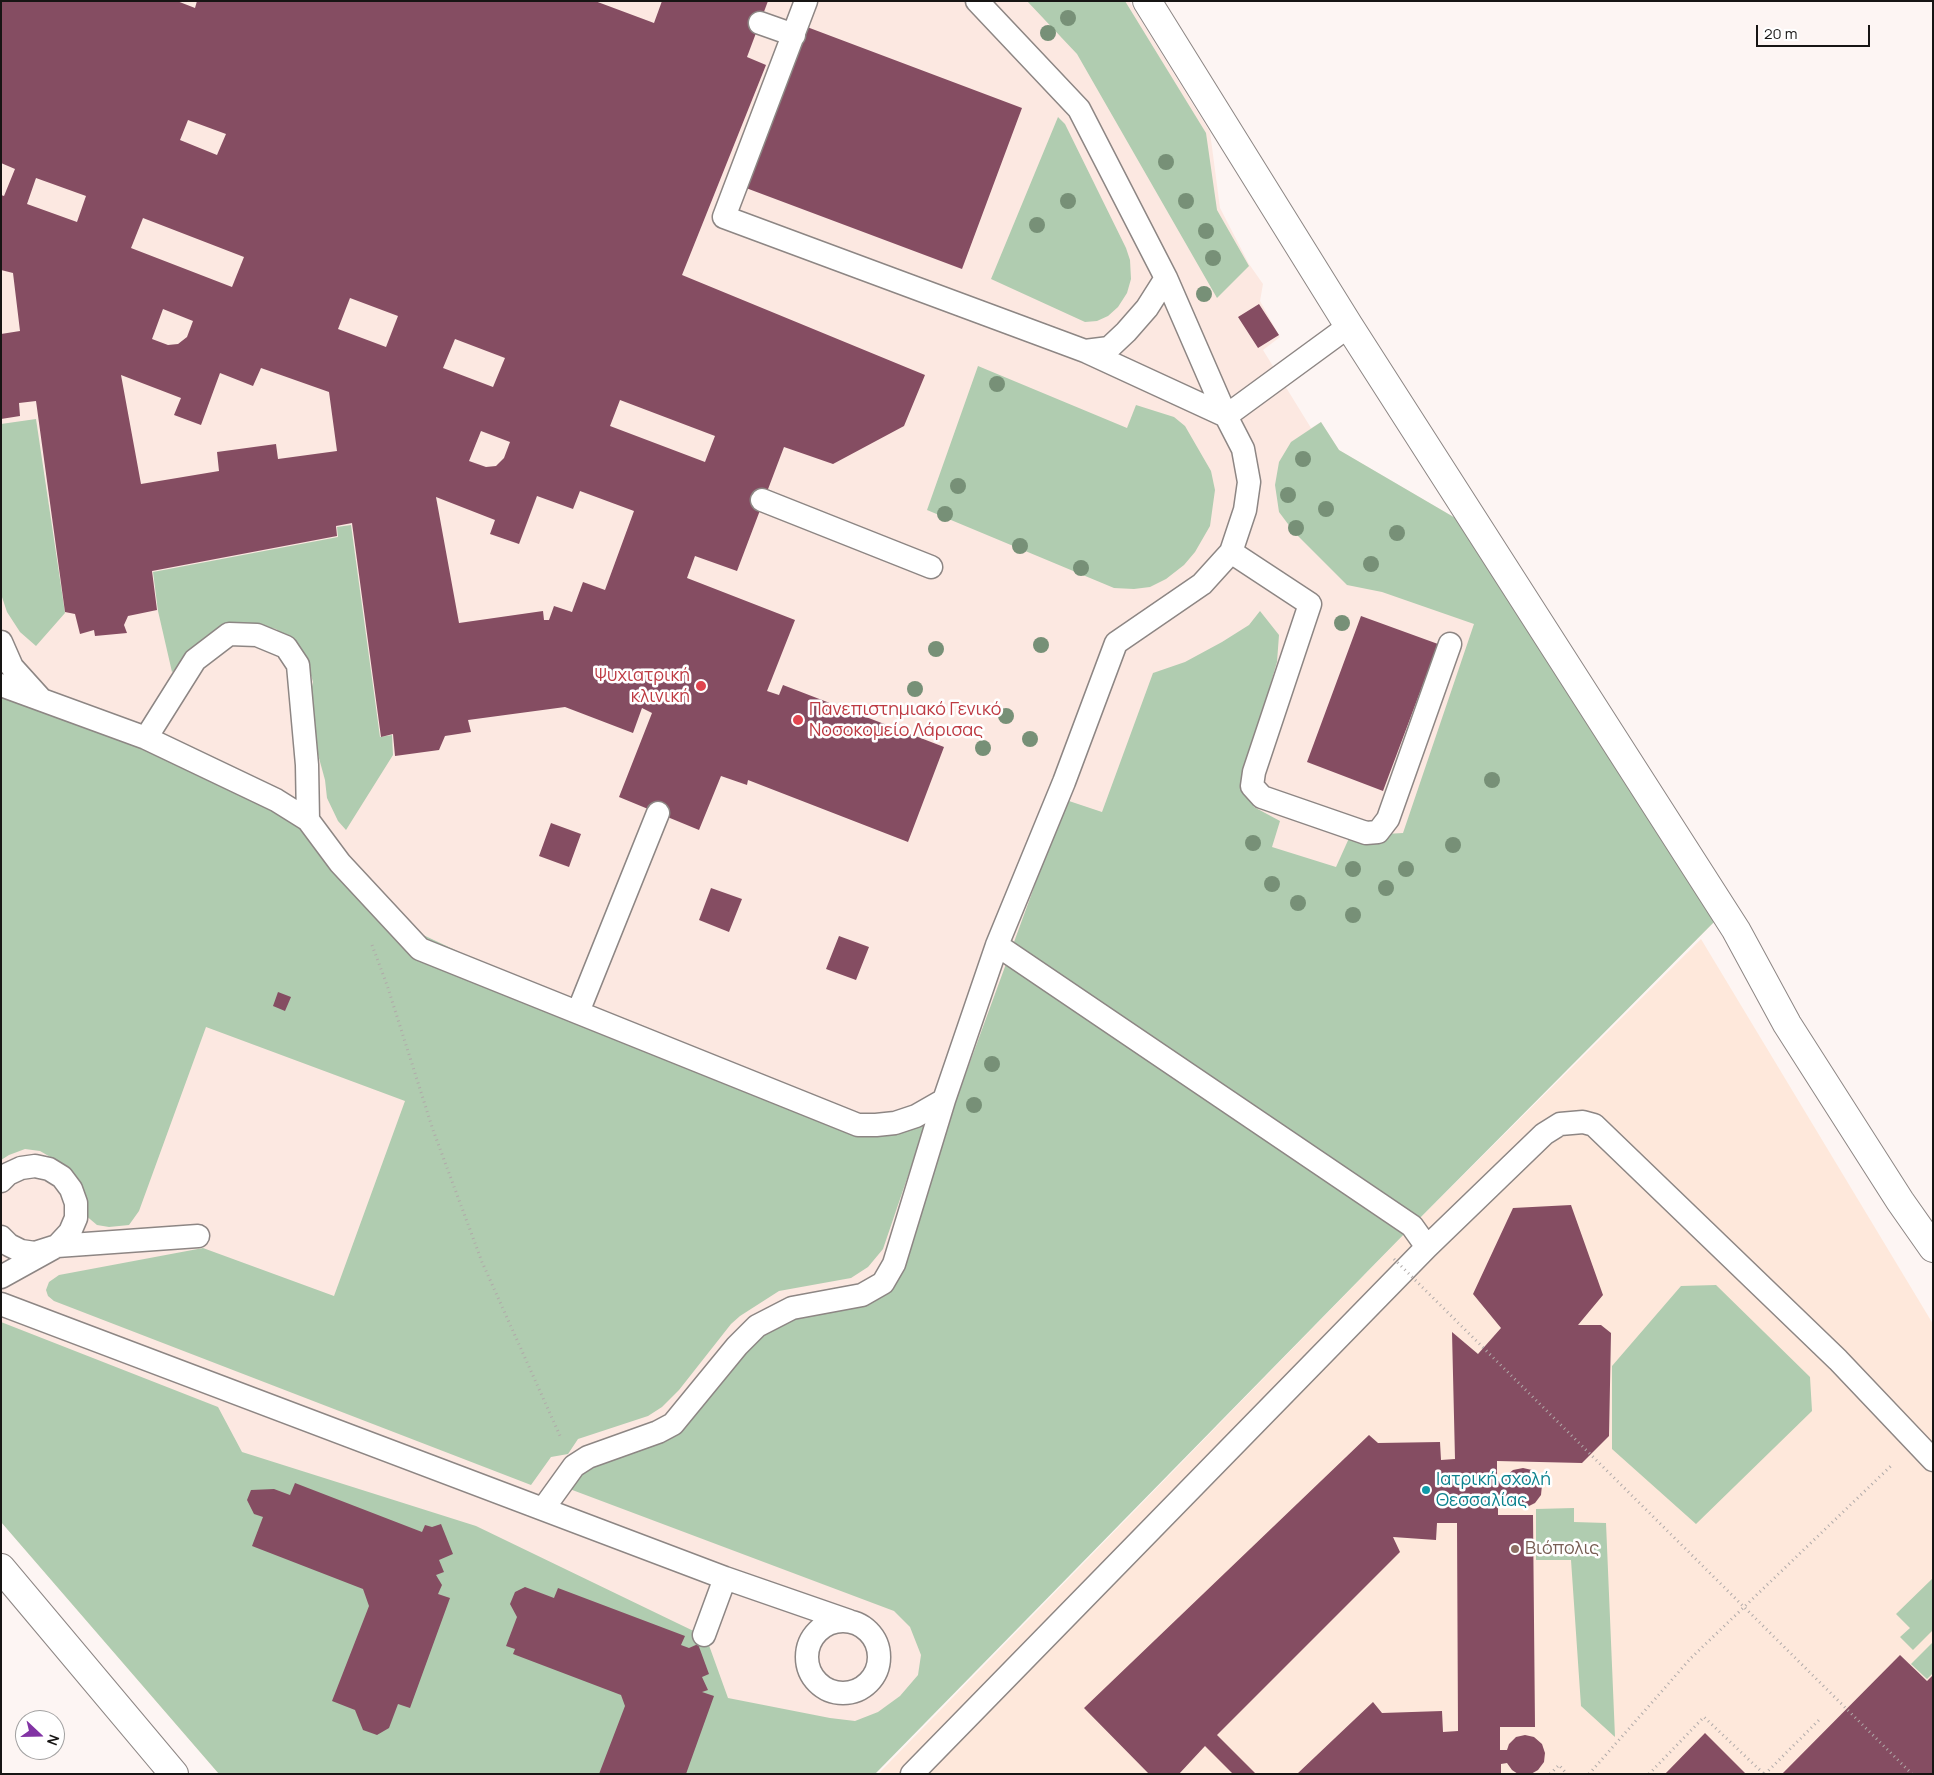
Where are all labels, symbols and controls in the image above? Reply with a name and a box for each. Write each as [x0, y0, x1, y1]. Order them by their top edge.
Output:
scale bar [1759, 15, 1873, 47]
text: 20 m [1764, 23, 1797, 44]
place label: Ψυχιατρική κλινική [594, 665, 690, 708]
marker: Ψυχιατρική κλινική [694, 679, 708, 693]
place label: Πανεπιστημιακό Γενικό Νοσοκομείο Λάρισας [809, 699, 1001, 742]
marker: Πανεπιστημιακό Γενικό Νοσοκομείο Λάρισας [791, 713, 805, 727]
place label: Ιατρική σχολή Θεσσαλίας [1436, 1469, 1551, 1512]
marker: Ιατρική σχολή Θεσσαλίας [1420, 1484, 1432, 1496]
place label: Βιόπολις [1525, 1538, 1599, 1560]
marker: Βιόπολις [1509, 1543, 1521, 1555]
north arrow [15, 1710, 65, 1760]
text: N [43, 1732, 64, 1748]

